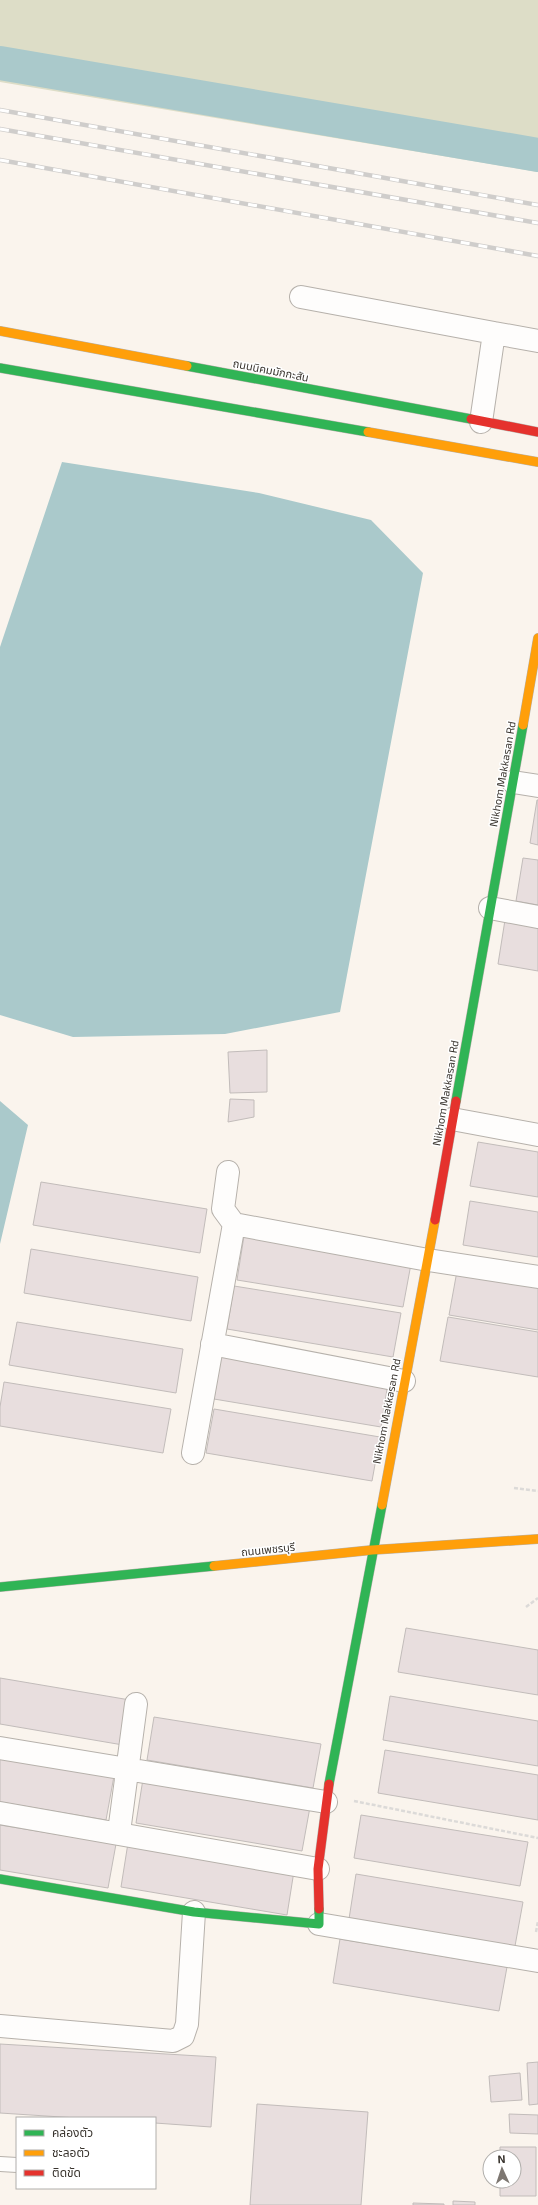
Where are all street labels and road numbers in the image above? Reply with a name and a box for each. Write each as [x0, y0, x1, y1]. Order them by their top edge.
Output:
street label: ถนนนิคมมักกะสัน [232, 356, 310, 384]
street label: Nikhom Makkasan Rd [486, 720, 518, 828]
street label: Nikhom Makkasan Rd [429, 1039, 461, 1147]
street label: Nikhom Makkasan Rd [369, 1357, 403, 1465]
street label: ถนนเพชรบุรี [240, 1540, 296, 1559]

